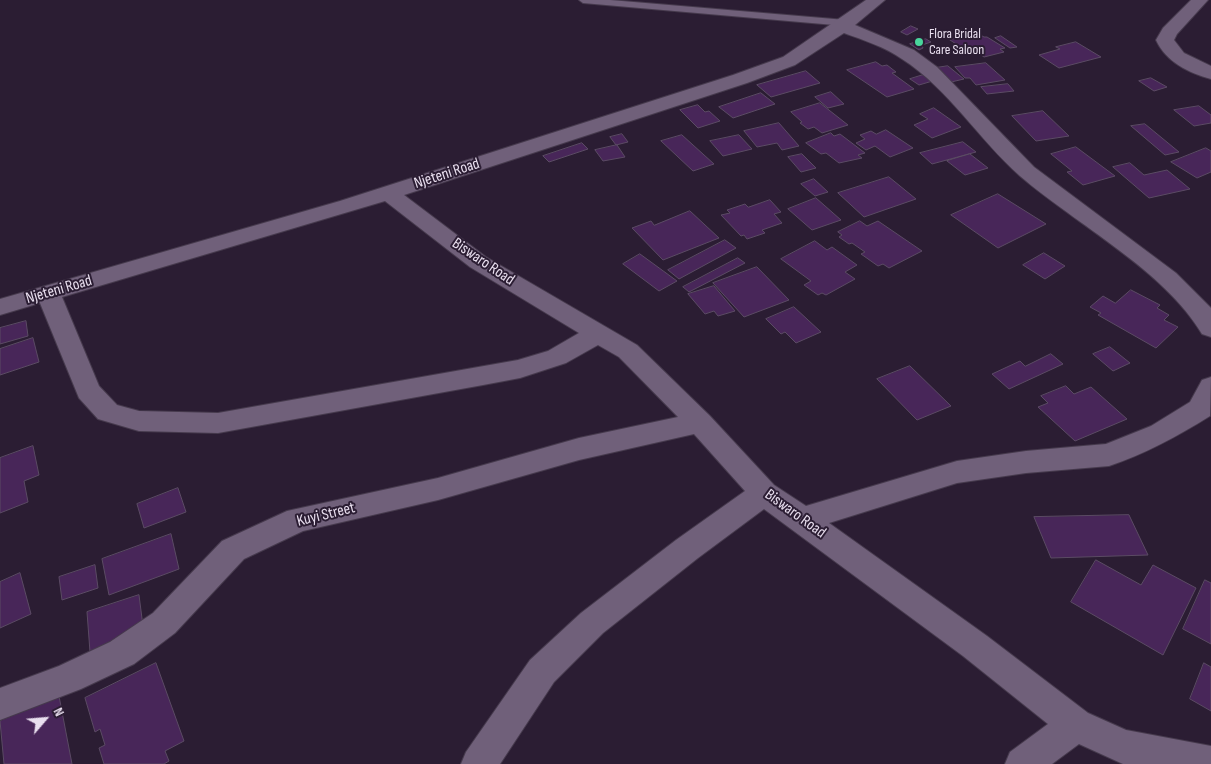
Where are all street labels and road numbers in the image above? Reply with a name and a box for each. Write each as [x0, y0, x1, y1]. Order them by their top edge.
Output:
street label: Njeteni Road [412, 154, 482, 194]
street label: Biswaro Road [448, 234, 518, 290]
street label: Njeteni Road [24, 271, 94, 309]
street label: Biswaro Road [761, 485, 829, 543]
street label: Kuyi Street [295, 499, 357, 531]

